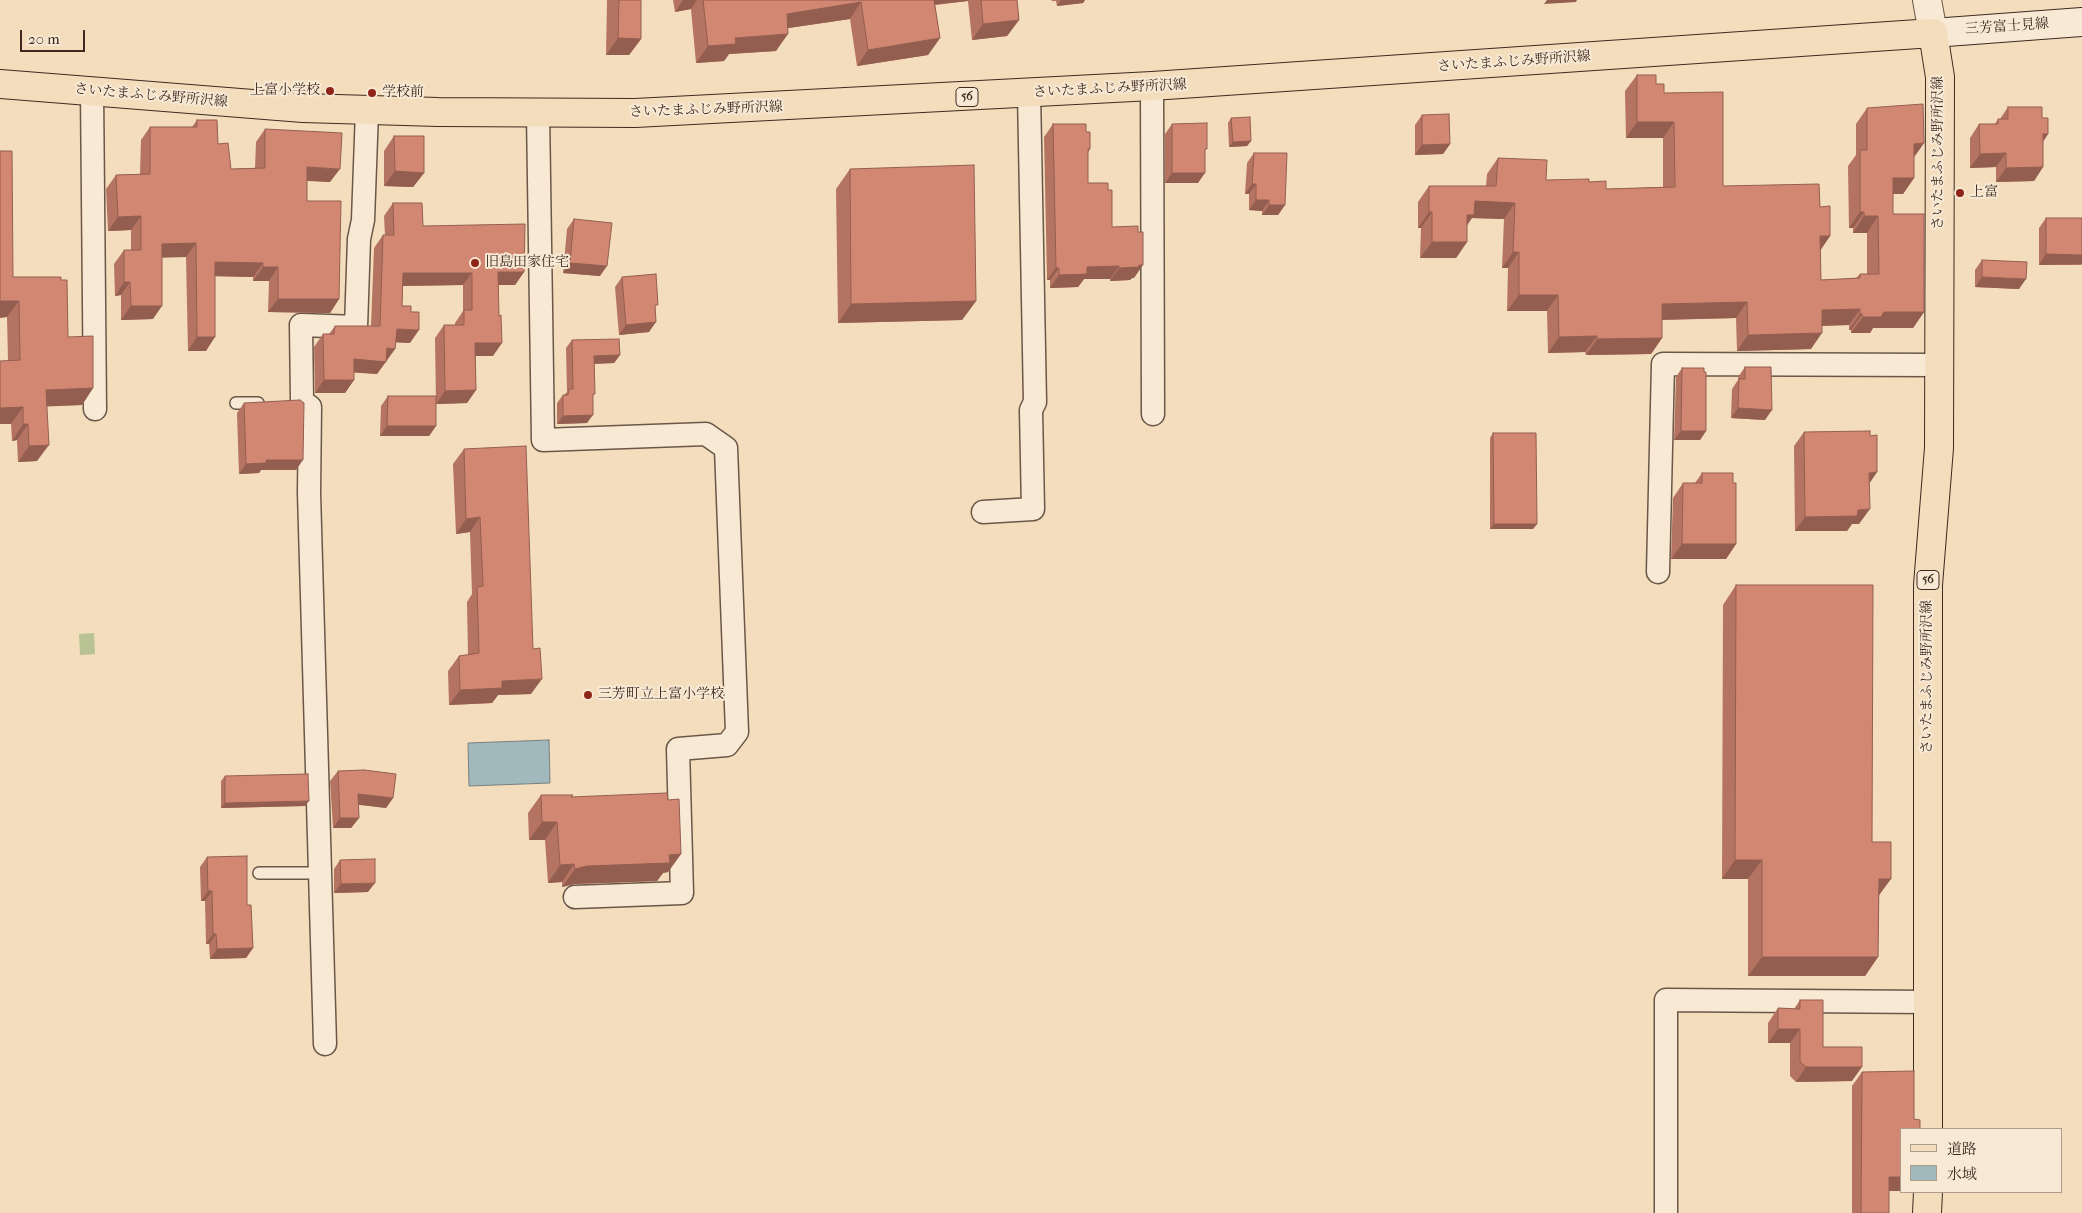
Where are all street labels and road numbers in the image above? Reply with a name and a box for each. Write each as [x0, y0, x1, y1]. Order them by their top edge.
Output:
street label: 三芳富士見線 [1965, 16, 2049, 38]
street label: さいたまふじみ野所沢線 [1437, 48, 1591, 76]
street label: さいたまふじみ野所沢線 [1931, 76, 1947, 230]
street label: さいたまふじみ野所沢線 [1033, 77, 1187, 101]
street label: さいたまふじみ野所沢線 [74, 81, 228, 111]
road number: 56 [956, 88, 978, 106]
street label: さいたまふじみ野所沢線 [629, 99, 783, 121]
road number: 56 [1917, 570, 1939, 590]
street label: さいたまふじみ野所沢線 [1920, 600, 1936, 754]

